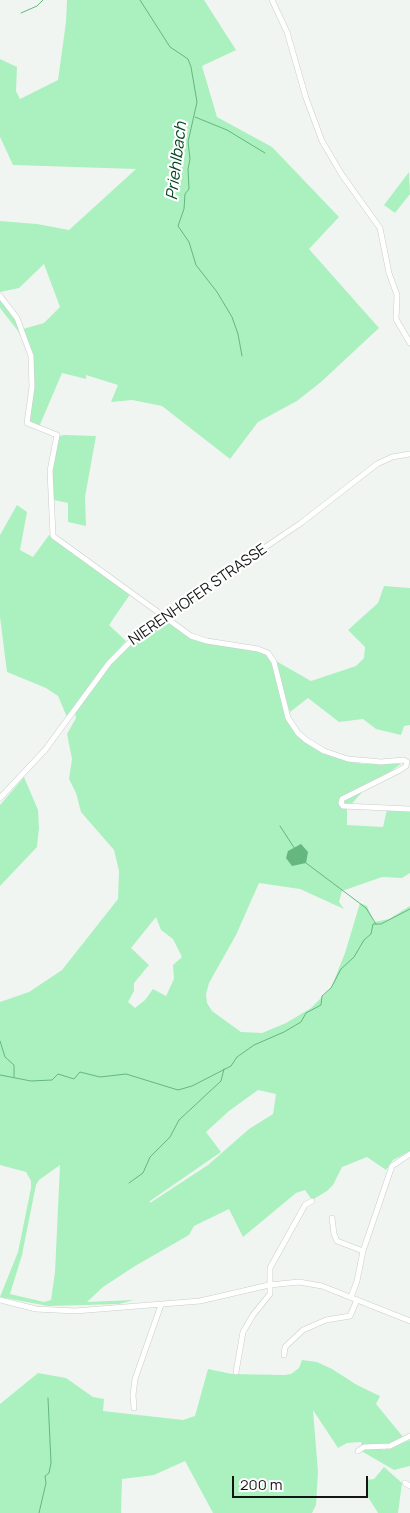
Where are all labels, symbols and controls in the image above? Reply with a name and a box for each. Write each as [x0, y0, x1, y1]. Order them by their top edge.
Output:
water label: Priehlbach [163, 121, 191, 201]
street label: NIERENHOFER STRASSE [126, 540, 270, 650]
scale bar [235, 1466, 371, 1498]
text: 200 m [240, 1474, 283, 1495]

